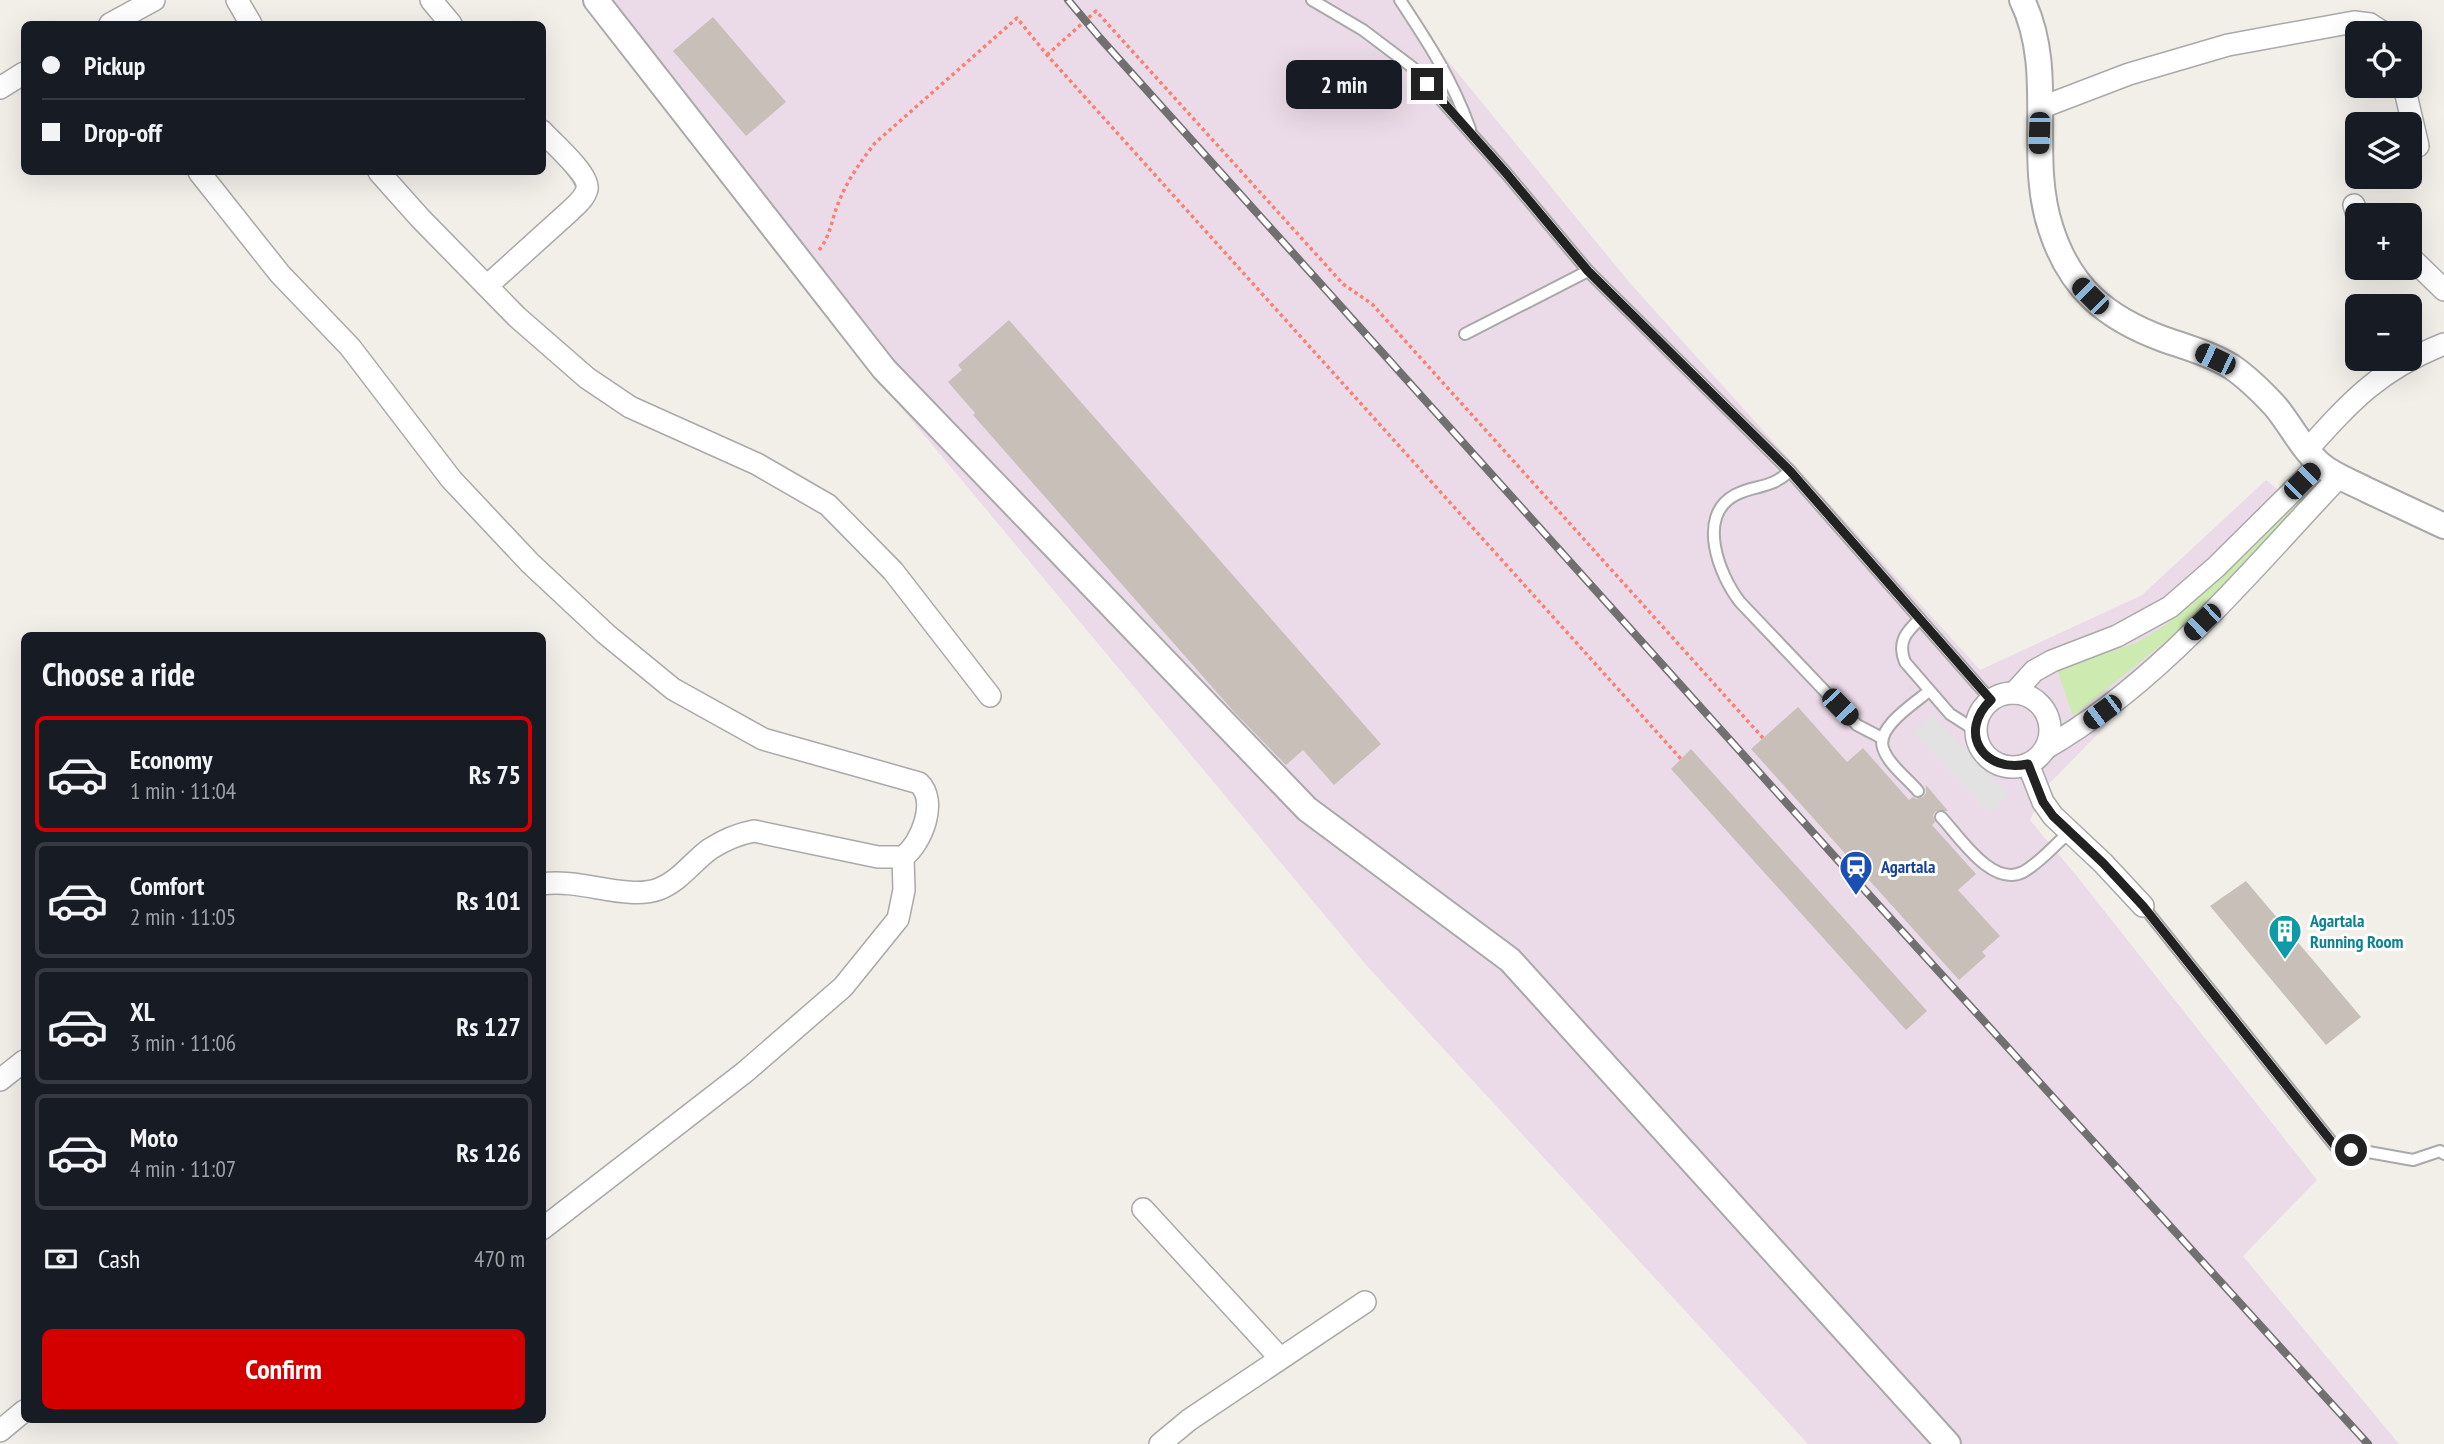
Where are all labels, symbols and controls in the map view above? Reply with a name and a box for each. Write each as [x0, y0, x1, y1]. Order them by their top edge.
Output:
map controls [2345, 21, 2422, 371]
button: locate [2345, 21, 2422, 98]
text: Pickup [84, 49, 145, 82]
callout: 2 min [1287, 60, 1402, 108]
route end [1411, 68, 1443, 100]
text: 2 min [1321, 70, 1367, 99]
car [2028, 112, 2051, 154]
button: layers [2345, 112, 2422, 189]
text: Drop-off [84, 116, 162, 149]
button: + [2345, 203, 2422, 280]
car [2068, 274, 2113, 318]
button: − [2345, 294, 2422, 371]
car [2192, 340, 2239, 378]
car [2280, 459, 2325, 503]
car [2180, 600, 2225, 644]
text: Choose a ride [42, 653, 195, 695]
car [1818, 685, 1863, 729]
car [2079, 691, 2126, 733]
icon: car [46, 743, 109, 806]
text: Economy [130, 743, 212, 776]
text: Rs 75 [469, 758, 521, 791]
text: 1 min · 11:04 [130, 776, 236, 805]
station icon: Agartala [1837, 848, 1875, 897]
place label: Agartala [1880, 855, 1935, 878]
icon: car [46, 869, 109, 932]
text: Comfort [130, 869, 204, 902]
text: Rs 101 [456, 884, 521, 917]
text: 2 min · 11:05 [130, 902, 236, 931]
place label: Agartala Running Room [2309, 909, 2403, 953]
building icon: Agartala Running Room [2266, 912, 2304, 961]
icon: car [46, 995, 109, 1058]
text: XL [130, 995, 155, 1028]
text: Rs 127 [456, 1010, 521, 1043]
text: 3 min · 11:06 [130, 1028, 236, 1057]
icon: car [46, 1121, 109, 1184]
text: Moto [130, 1121, 178, 1154]
route start [2335, 1134, 2367, 1166]
text: Rs 126 [456, 1136, 521, 1169]
text: 4 min · 11:07 [130, 1154, 236, 1183]
icon: cash [42, 1240, 80, 1278]
text: Cash [98, 1242, 140, 1275]
text: 470 m [474, 1244, 525, 1273]
button: Confirm [42, 1329, 525, 1409]

